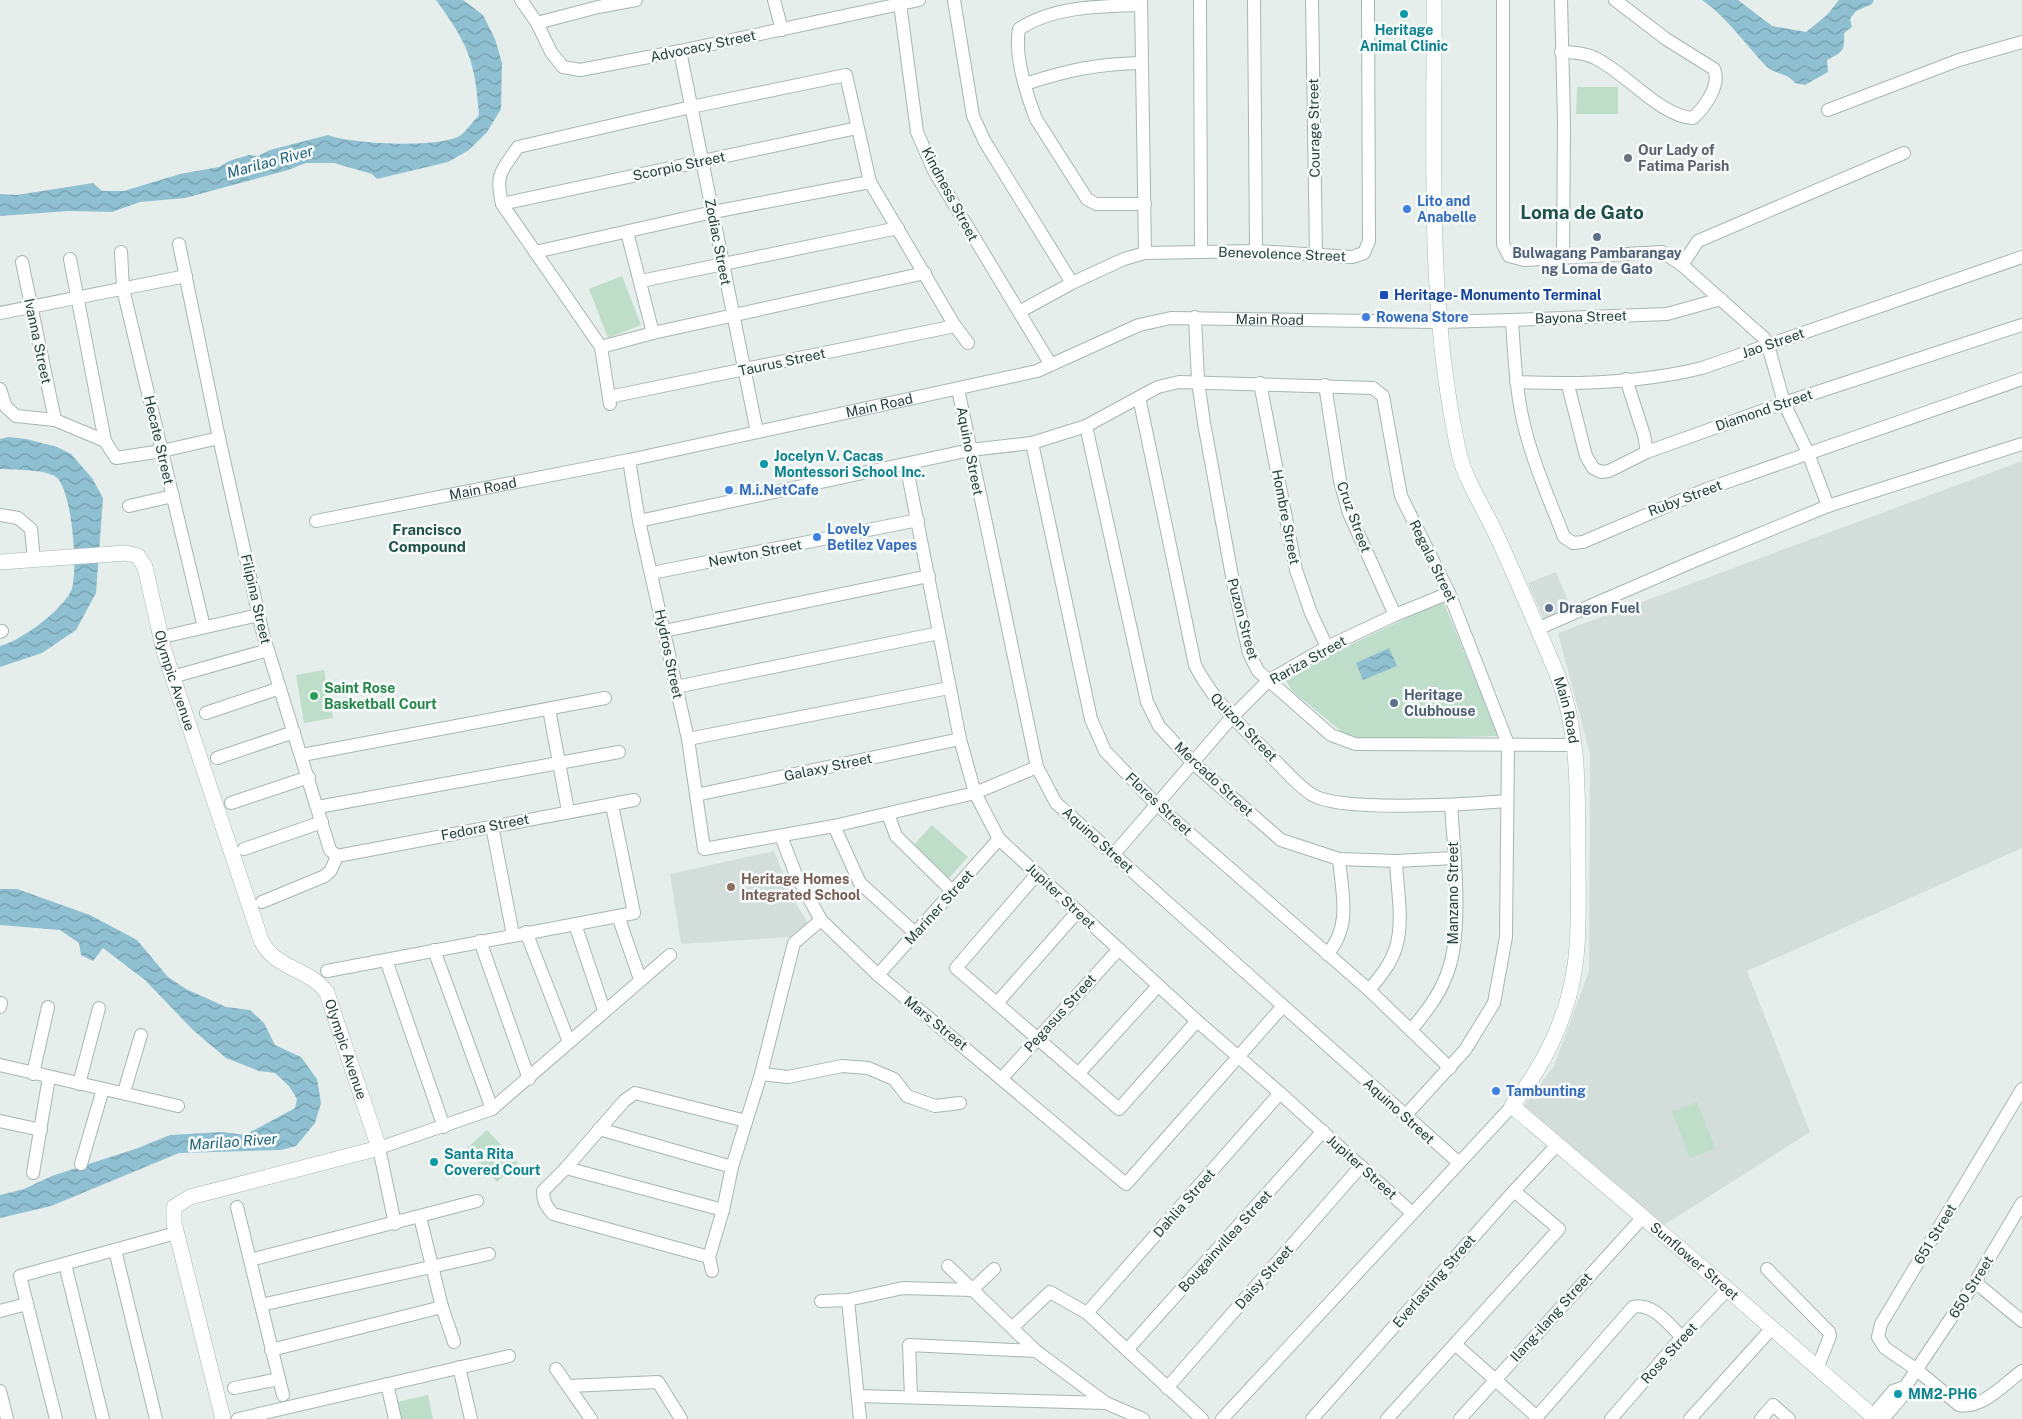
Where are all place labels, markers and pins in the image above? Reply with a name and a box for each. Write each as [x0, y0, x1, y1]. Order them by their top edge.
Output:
marker: Heritage Animal Clinic [1398, 8, 1410, 20]
place label: Heritage Animal Clinic [1360, 22, 1449, 54]
place label: Our Lady of Fatima Parish [1638, 142, 1729, 174]
marker: Our Lady of Fatima Parish [1622, 152, 1634, 164]
place label: Lito and Anabelle [1417, 193, 1477, 225]
marker: Lito and Anabelle [1401, 203, 1413, 215]
marker: Bulwagang Pambarangay ng Loma de Gato [1591, 231, 1603, 243]
place label: Bulwagang Pambarangay ng Loma de Gato [1512, 245, 1682, 277]
place label: Heritage- Monumento Terminal [1394, 287, 1602, 303]
marker: Heritage- Monumento Terminal [1378, 289, 1390, 301]
place label: Rowena Store [1376, 309, 1469, 325]
marker: Rowena Store [1360, 311, 1372, 323]
place label: Jocelyn V. Cacas Montessori School Inc. [774, 448, 925, 480]
marker: Jocelyn V. Cacas Montessori School Inc. [758, 458, 770, 470]
place label: M.i.NetCafe [739, 482, 819, 498]
marker: M.i.NetCafe [723, 484, 735, 496]
place label: Lovely Betilez Vapes [827, 521, 917, 553]
marker: Lovely Betilez Vapes [811, 531, 823, 543]
place label: Dragon Fuel [1559, 600, 1641, 616]
marker: Dragon Fuel [1543, 602, 1555, 614]
place label: Saint Rose Basketball Court [324, 680, 437, 712]
place label: Heritage Clubhouse [1404, 687, 1476, 719]
marker: Saint Rose Basketball Court [308, 690, 320, 702]
marker: Heritage Clubhouse [1388, 697, 1400, 709]
place label: Heritage Homes Integrated School [741, 871, 861, 903]
marker: Heritage Homes Integrated School [725, 881, 737, 893]
place label: Tambunting [1506, 1083, 1586, 1099]
marker: Tambunting [1490, 1085, 1502, 1097]
place label: Santa Rita Covered Court [444, 1146, 541, 1178]
marker: Santa Rita Covered Court [428, 1156, 440, 1168]
place label: MM2-PH6 [1908, 1386, 1977, 1402]
marker: MM2-PH6 [1892, 1388, 1904, 1400]

